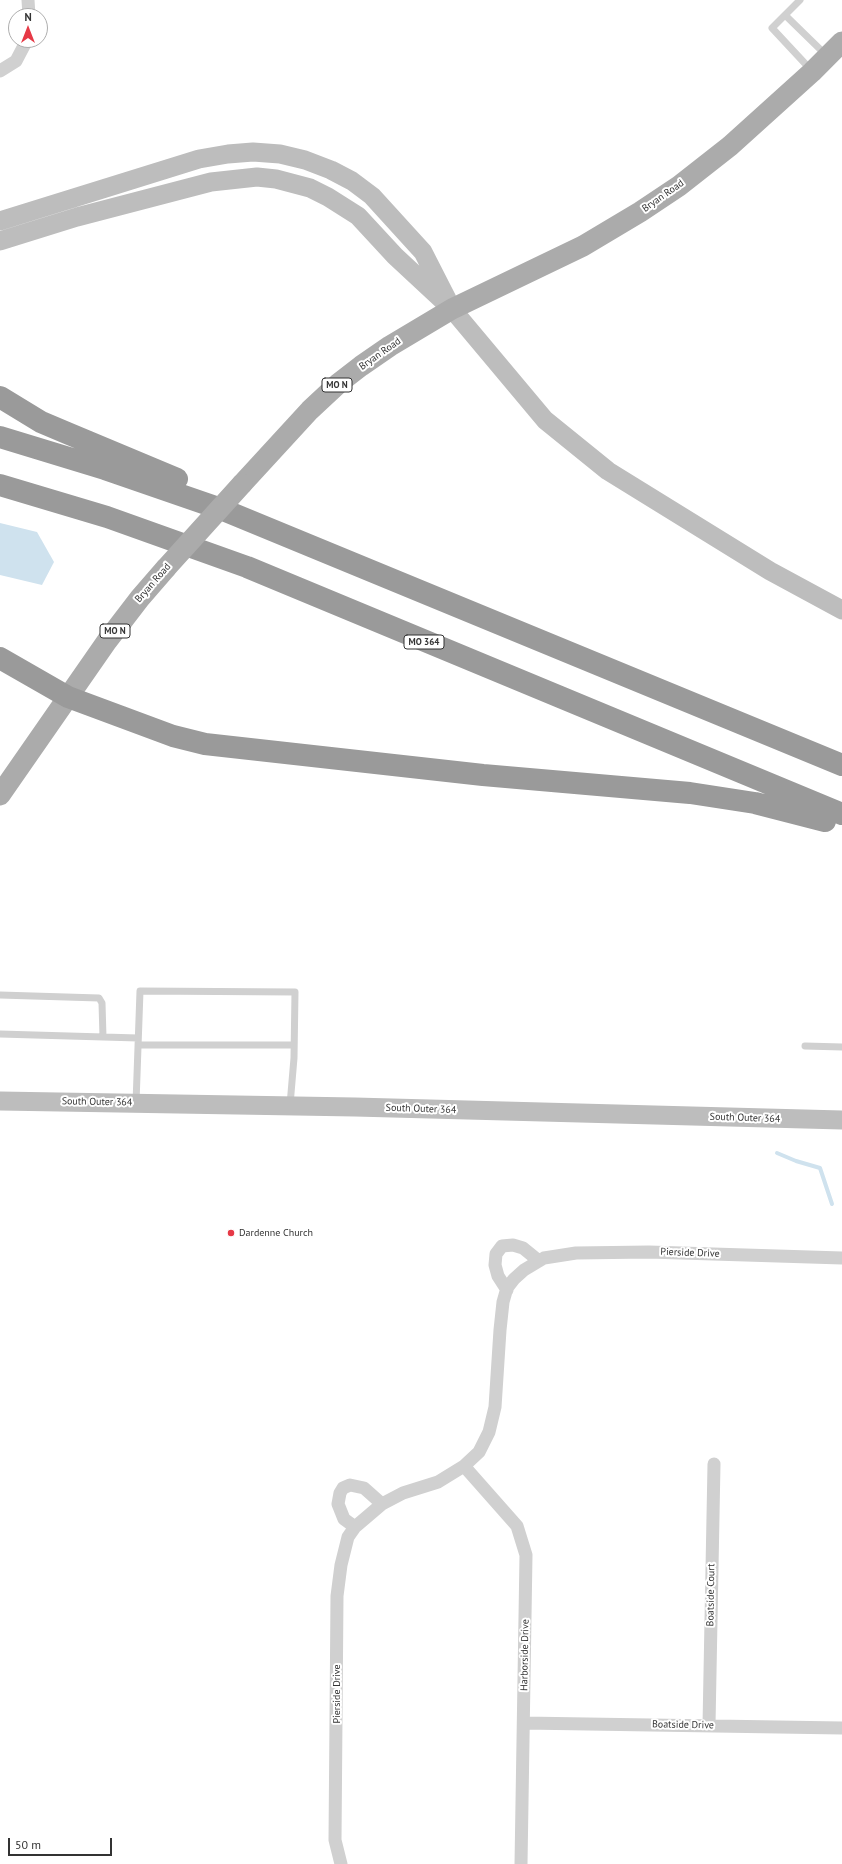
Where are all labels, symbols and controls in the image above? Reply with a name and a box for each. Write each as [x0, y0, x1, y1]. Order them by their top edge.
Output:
north arrow [8, 8, 48, 48]
text: N [24, 10, 32, 24]
street label: Bryan Road [640, 177, 686, 215]
street label: Bryan Road [357, 335, 403, 373]
road number: MO N [322, 378, 352, 392]
street label: Bryan Road [133, 561, 173, 605]
road number: MO N [100, 624, 130, 638]
road number: MO 364 [404, 635, 444, 649]
street label: South Outer 364 [62, 1095, 132, 1109]
street label: South Outer 364 [386, 1102, 456, 1116]
street label: South Outer 364 [710, 1111, 780, 1125]
place label: Dardenne Church [239, 1227, 313, 1239]
marker: Dardenne Church [226, 1228, 236, 1238]
street label: Pierside Drive [660, 1246, 720, 1260]
street label: Boatside Court [704, 1564, 718, 1626]
street label: Harborside Drive [518, 1619, 532, 1691]
street label: Pierside Drive [331, 1664, 343, 1724]
street label: Boatside Drive [652, 1718, 714, 1732]
scale bar [10, 1830, 114, 1856]
text: 50 m [15, 1837, 41, 1852]

